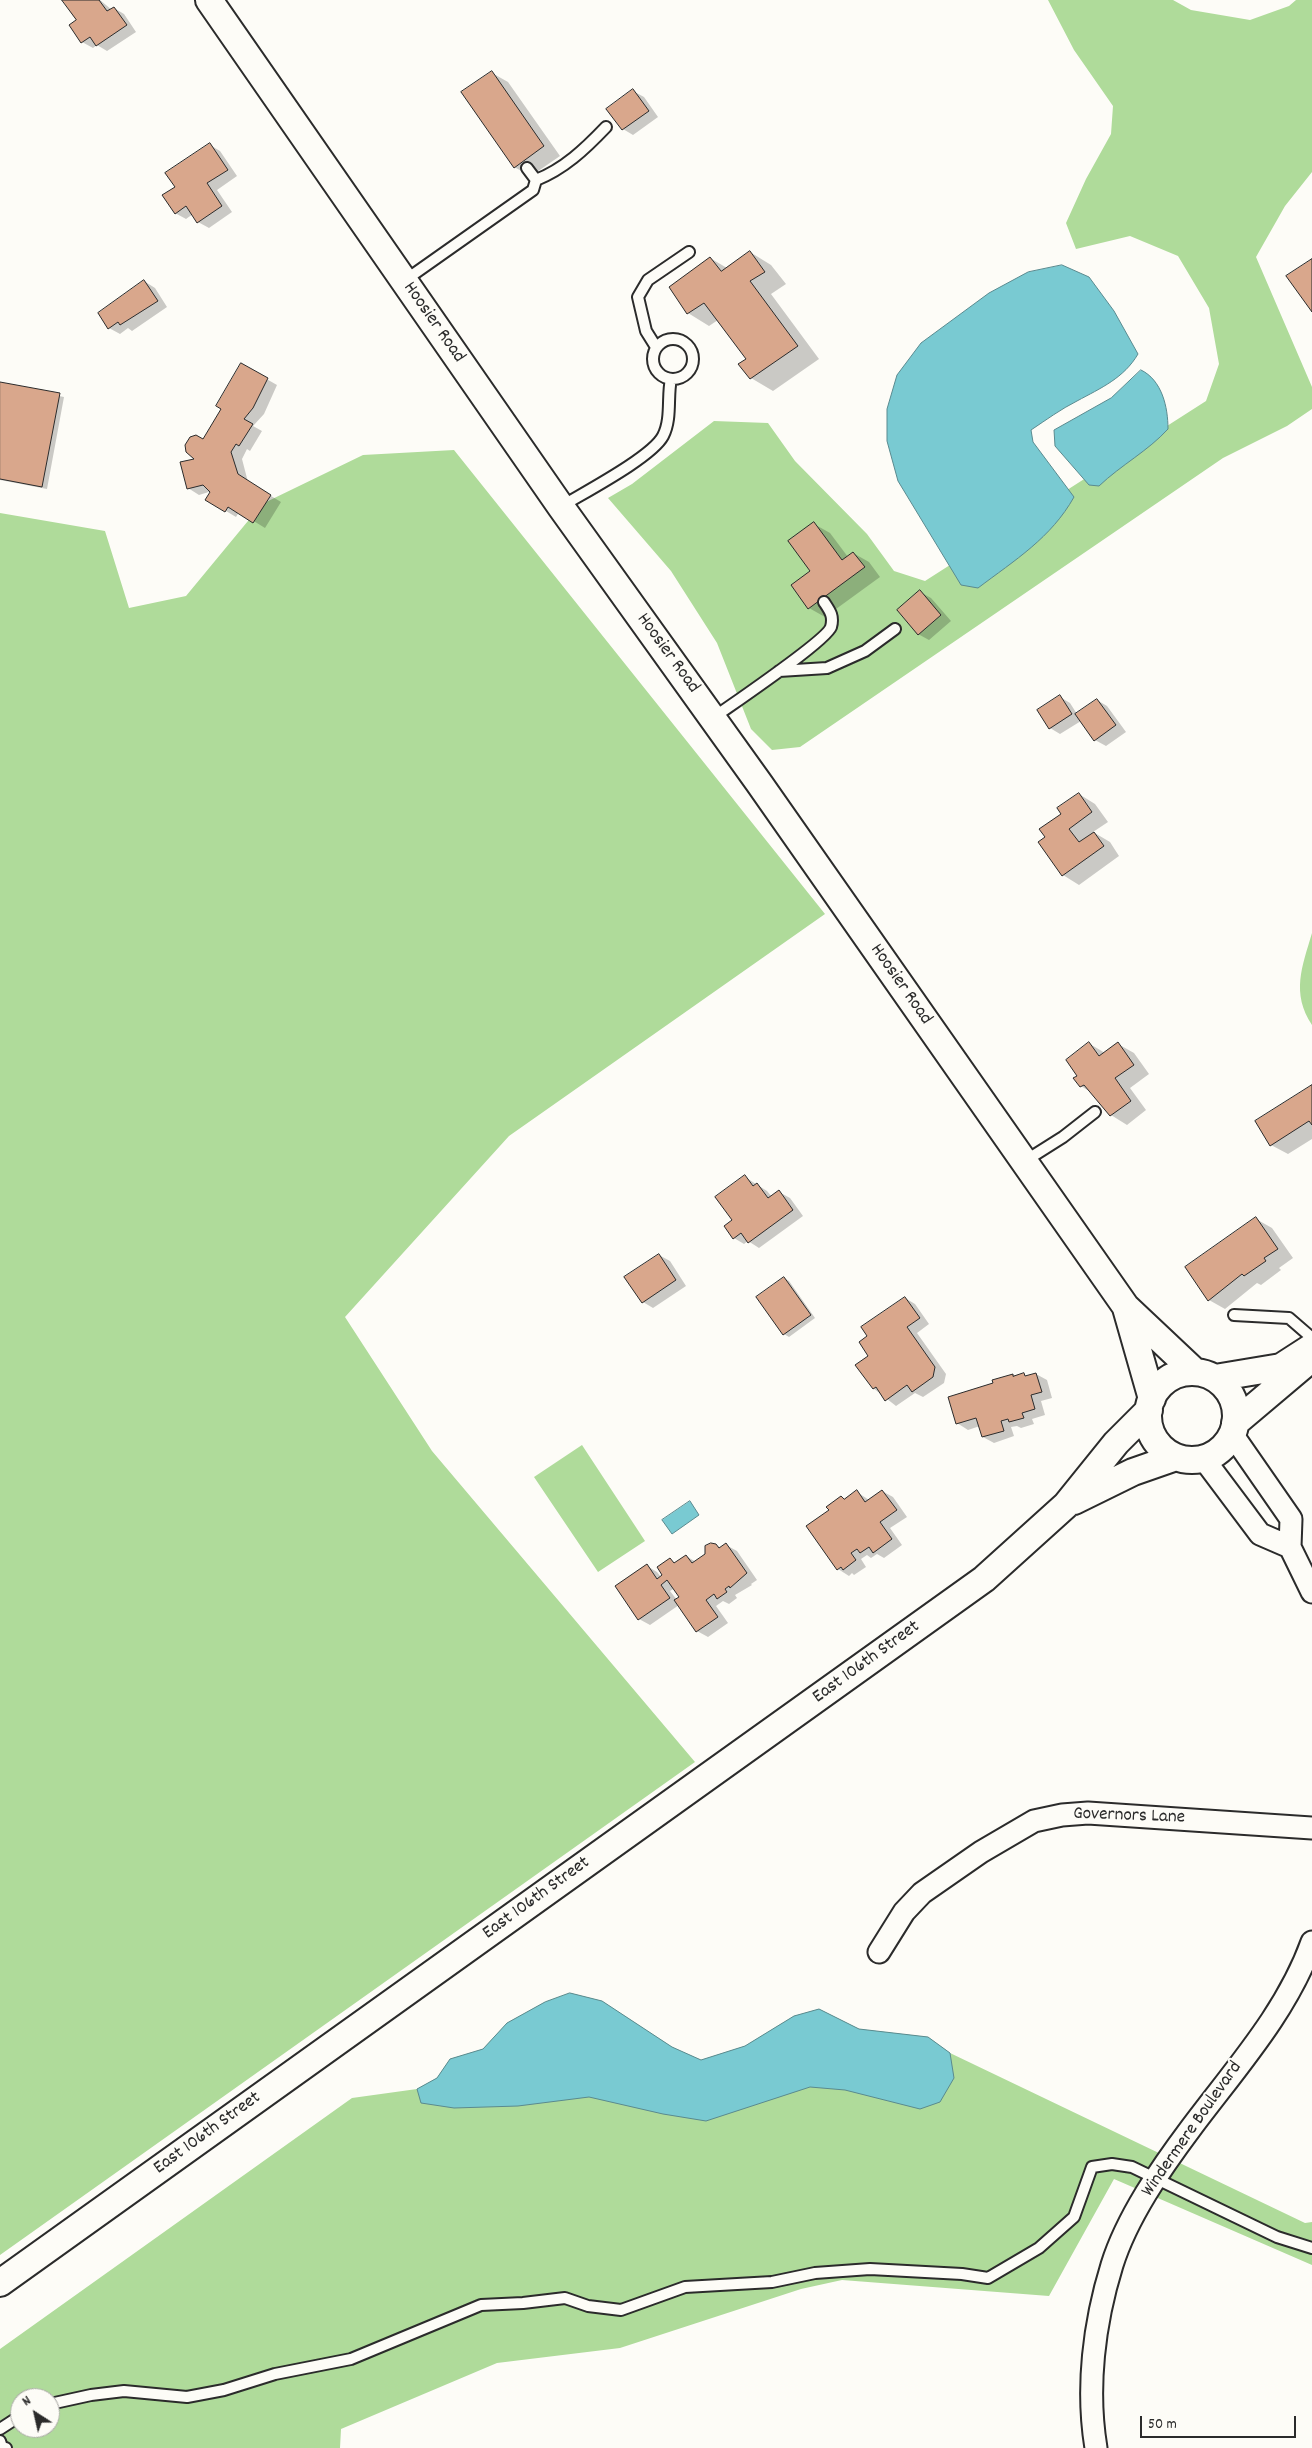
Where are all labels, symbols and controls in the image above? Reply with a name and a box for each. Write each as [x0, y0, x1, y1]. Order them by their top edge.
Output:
street label: Hoosier Road [397, 278, 469, 368]
street label: Hoosier Road [630, 610, 704, 698]
street label: Hoosier Road [864, 940, 936, 1030]
street label: East 106th Street [809, 1616, 925, 1710]
street label: Governors Lane [1073, 1804, 1185, 1830]
street label: East 106th Street [479, 1852, 595, 1946]
street label: Windermere Boulevard [1138, 2058, 1248, 2202]
street label: East 106th Street [150, 2087, 266, 2181]
north arrow [10, 2388, 60, 2438]
text: N [18, 2391, 36, 2412]
scale bar [1142, 2406, 1298, 2438]
text: 50 m [1148, 2414, 1177, 2436]

